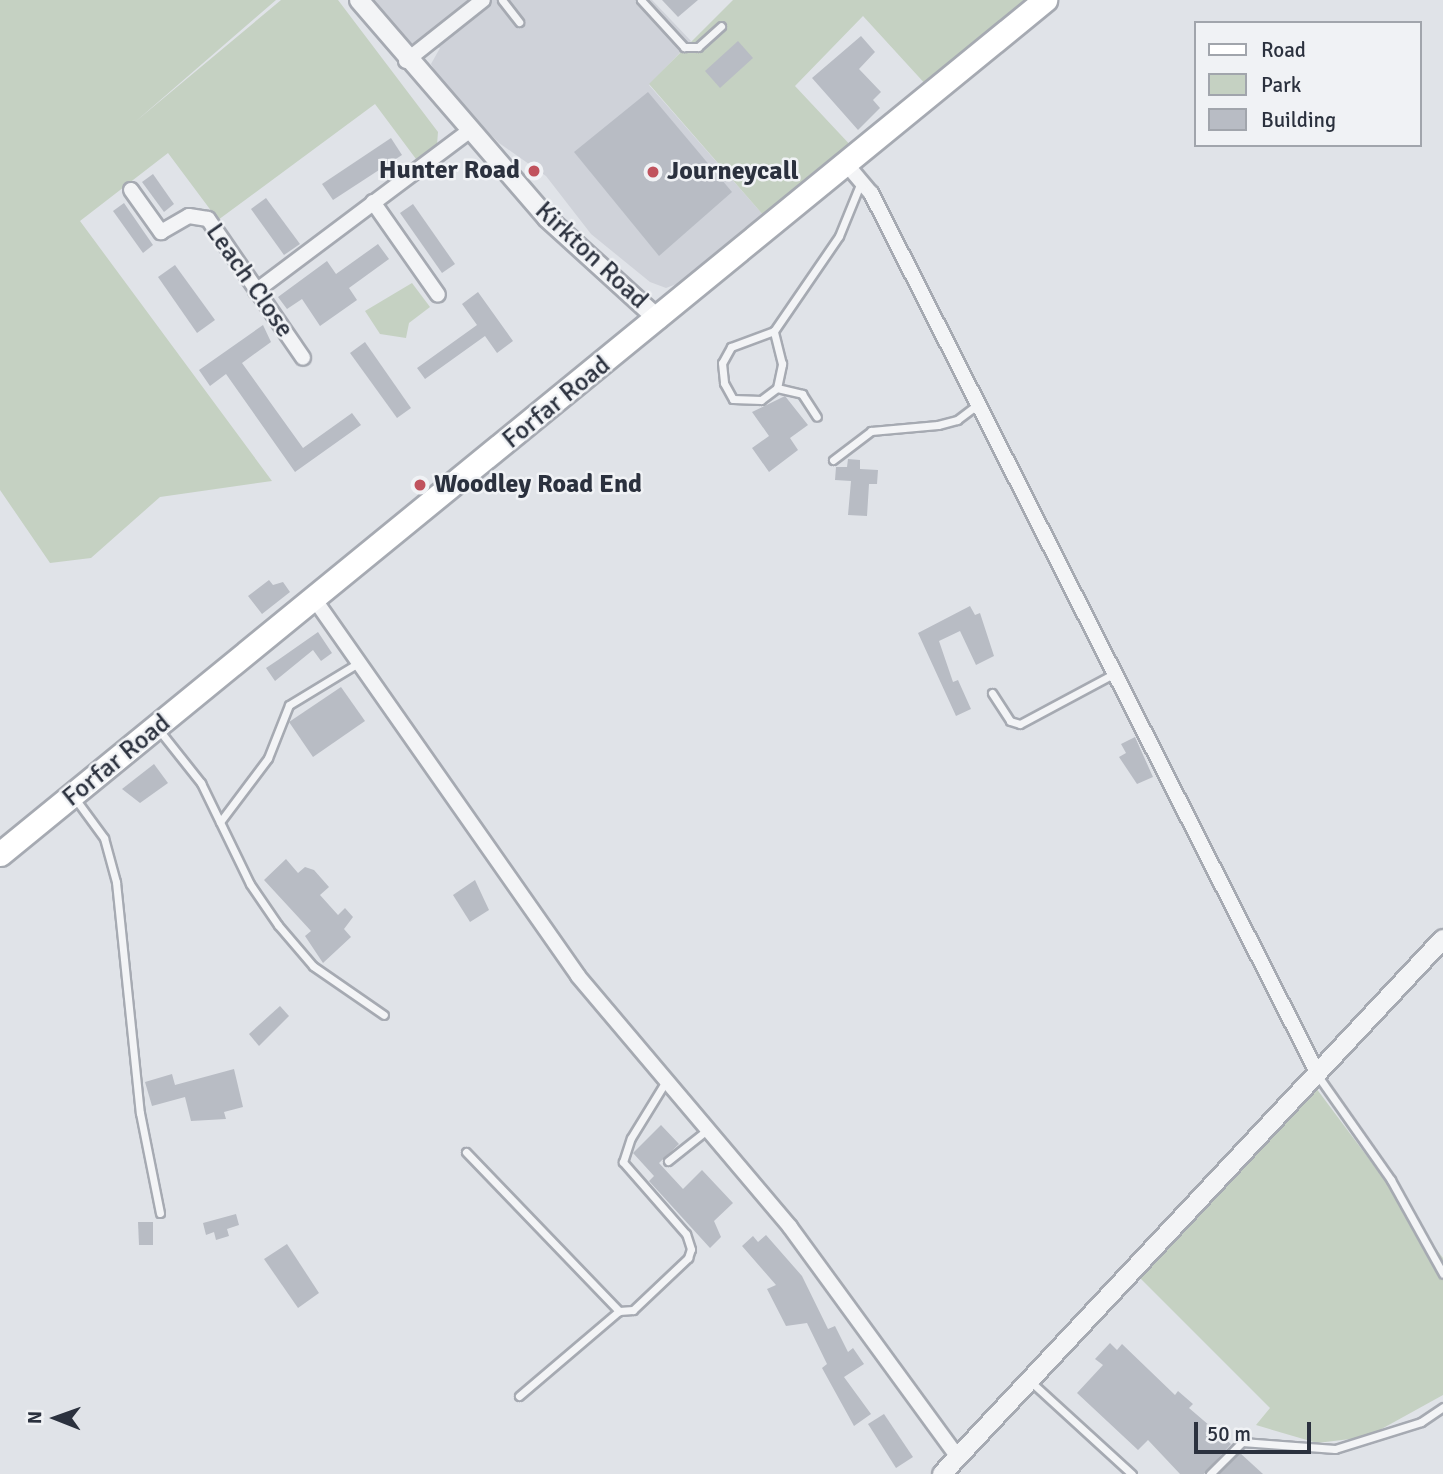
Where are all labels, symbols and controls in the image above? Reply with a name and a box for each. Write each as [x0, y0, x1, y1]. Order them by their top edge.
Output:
legend [1194, 21, 1422, 147]
text: Road [1261, 37, 1306, 63]
text: Park [1261, 72, 1301, 98]
text: Building [1261, 107, 1336, 133]
place label: Hunter Road [379, 155, 520, 187]
place label: Journeycall [667, 156, 799, 188]
marker: Hunter Road [526, 163, 542, 179]
marker: Journeycall [645, 164, 661, 180]
street label: Kirkton Road [528, 196, 654, 316]
street label: Leach Close [198, 218, 300, 344]
street label: Forfar Road [497, 350, 617, 456]
place label: Woodley Road End [434, 469, 642, 501]
marker: Woodley Road End [412, 477, 428, 493]
street label: Forfar Road [57, 708, 177, 814]
north arrow [21, 1383, 91, 1453]
scale bar [1198, 1408, 1315, 1452]
text: N [23, 1411, 47, 1424]
text: 50 m [1207, 1421, 1251, 1447]

